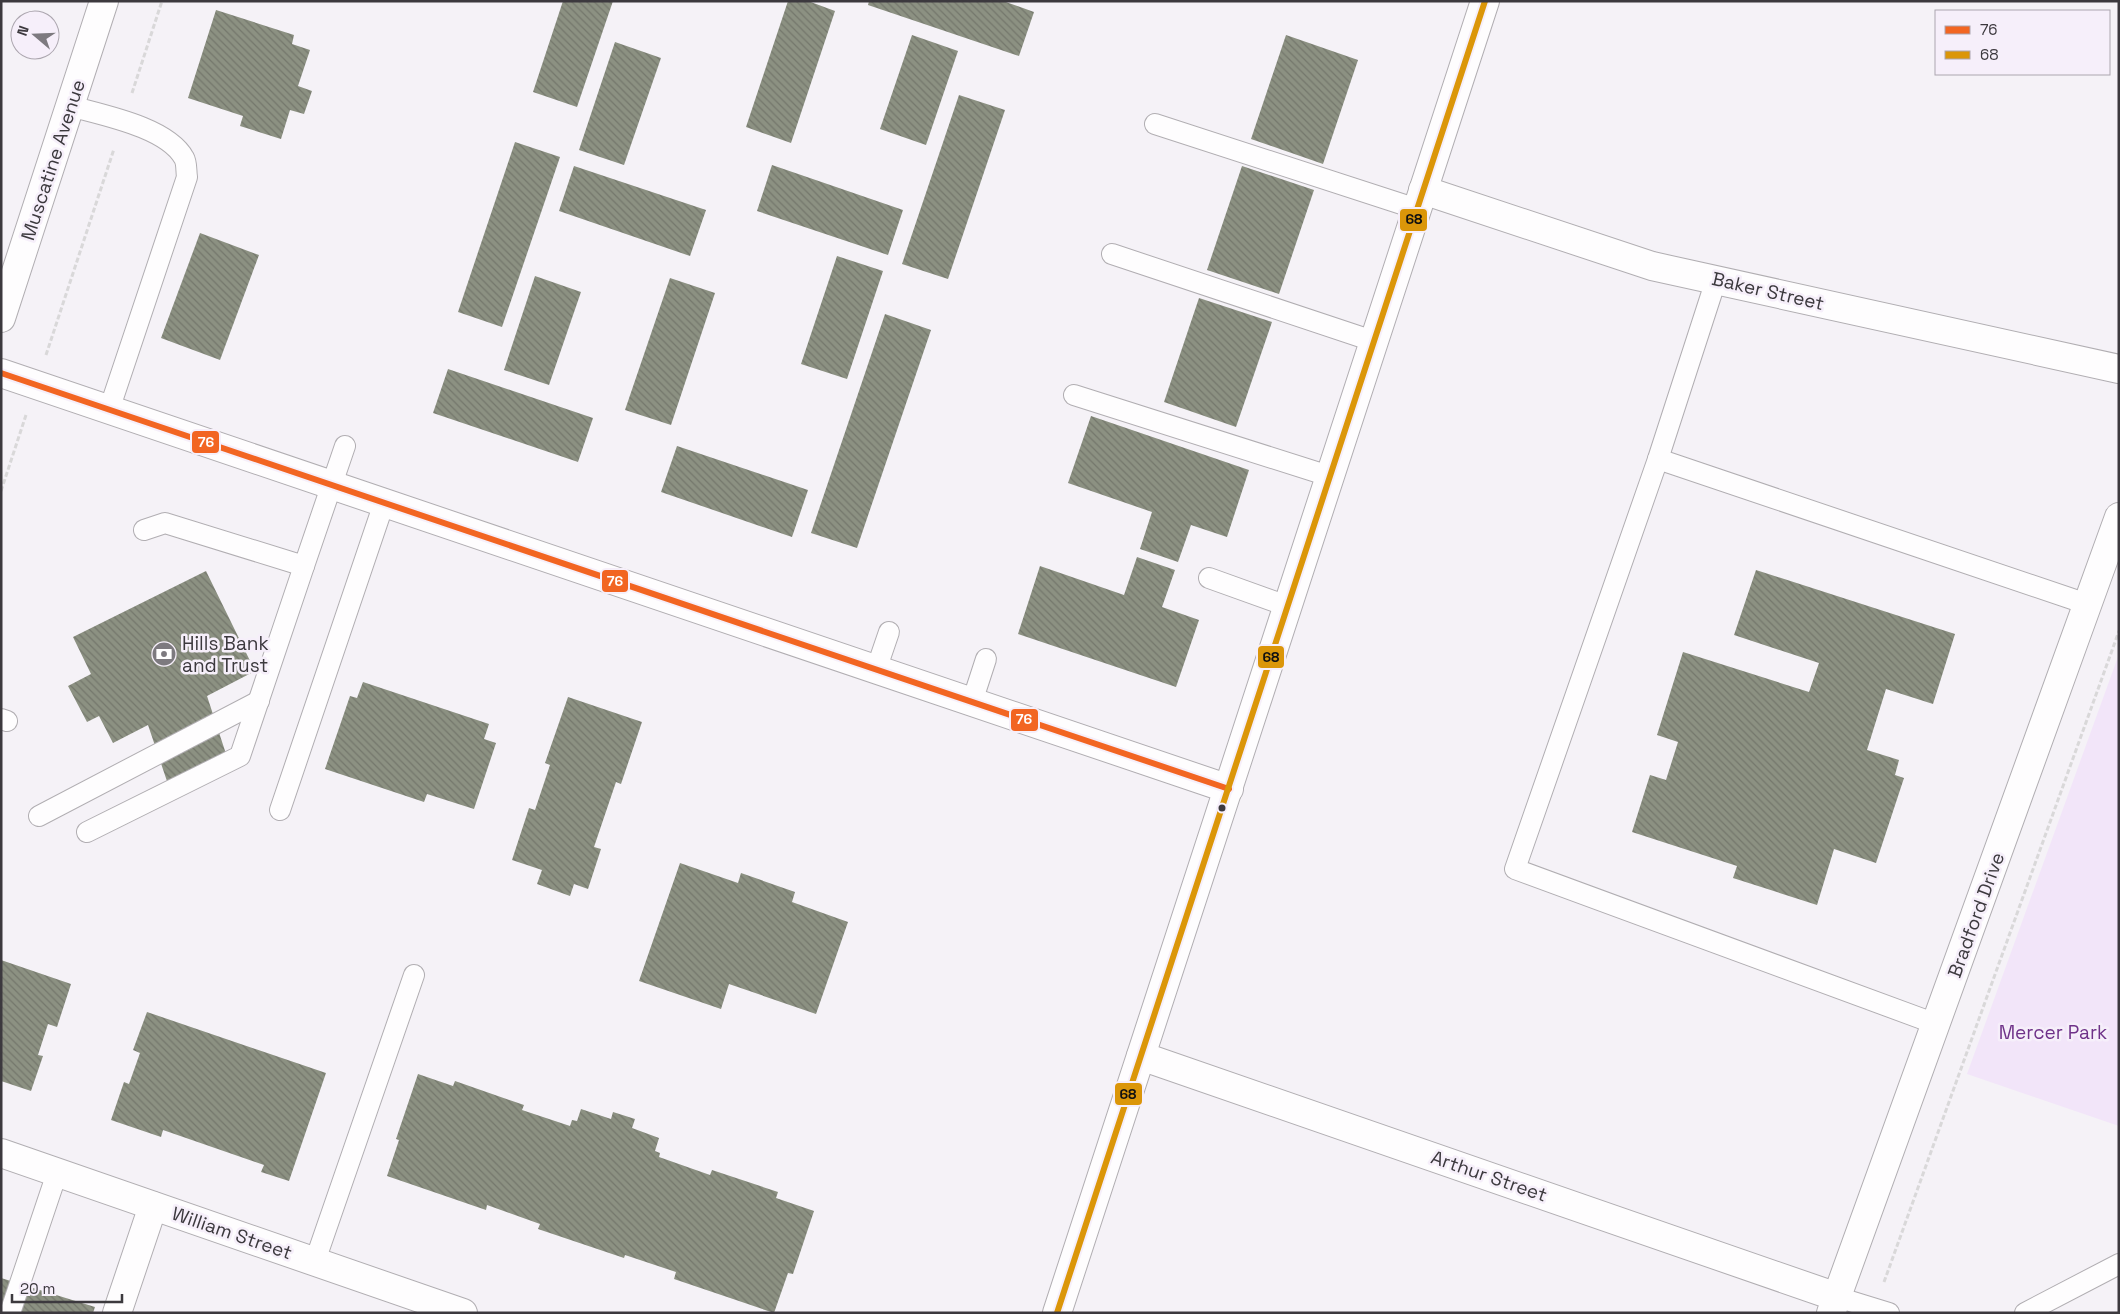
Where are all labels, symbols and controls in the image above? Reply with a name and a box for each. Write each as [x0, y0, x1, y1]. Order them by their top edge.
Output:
north arrow [10, 10, 60, 60]
legend [1935, 10, 2110, 75]
text: 76 [1980, 20, 1998, 39]
text: N [13, 23, 33, 38]
text: 68 [1980, 45, 1999, 64]
street label: Muscatine Avenue [15, 76, 91, 244]
line badge: 68 [1399, 208, 1428, 232]
text: 68 [1405, 210, 1423, 228]
street label: Baker Street [1709, 266, 1827, 316]
line badge: 76 [191, 430, 220, 454]
text: 76 [198, 433, 215, 451]
line badge: 76 [601, 569, 629, 593]
text: 76 [607, 572, 624, 590]
place label: Hills Bank and Trust [182, 631, 269, 678]
bank icon: Hills Bank and Trust [151, 641, 177, 667]
line badge: 68 [1257, 645, 1285, 669]
text: 68 [1262, 648, 1280, 666]
line badge: 76 [1010, 708, 1039, 732]
text: 76 [1016, 710, 1033, 728]
unlabelled marker [1217, 803, 1227, 813]
street label: Bradford Drive [1942, 849, 2010, 981]
park label: Mercer Park [1999, 1020, 2107, 1045]
line badge: 68 [1114, 1082, 1143, 1106]
text: 68 [1119, 1085, 1137, 1103]
street label: Arthur Street [1428, 1144, 1550, 1208]
street label: William Street [169, 1201, 295, 1265]
scale bar [12, 1272, 122, 1304]
text: 20 m [20, 1279, 55, 1298]

